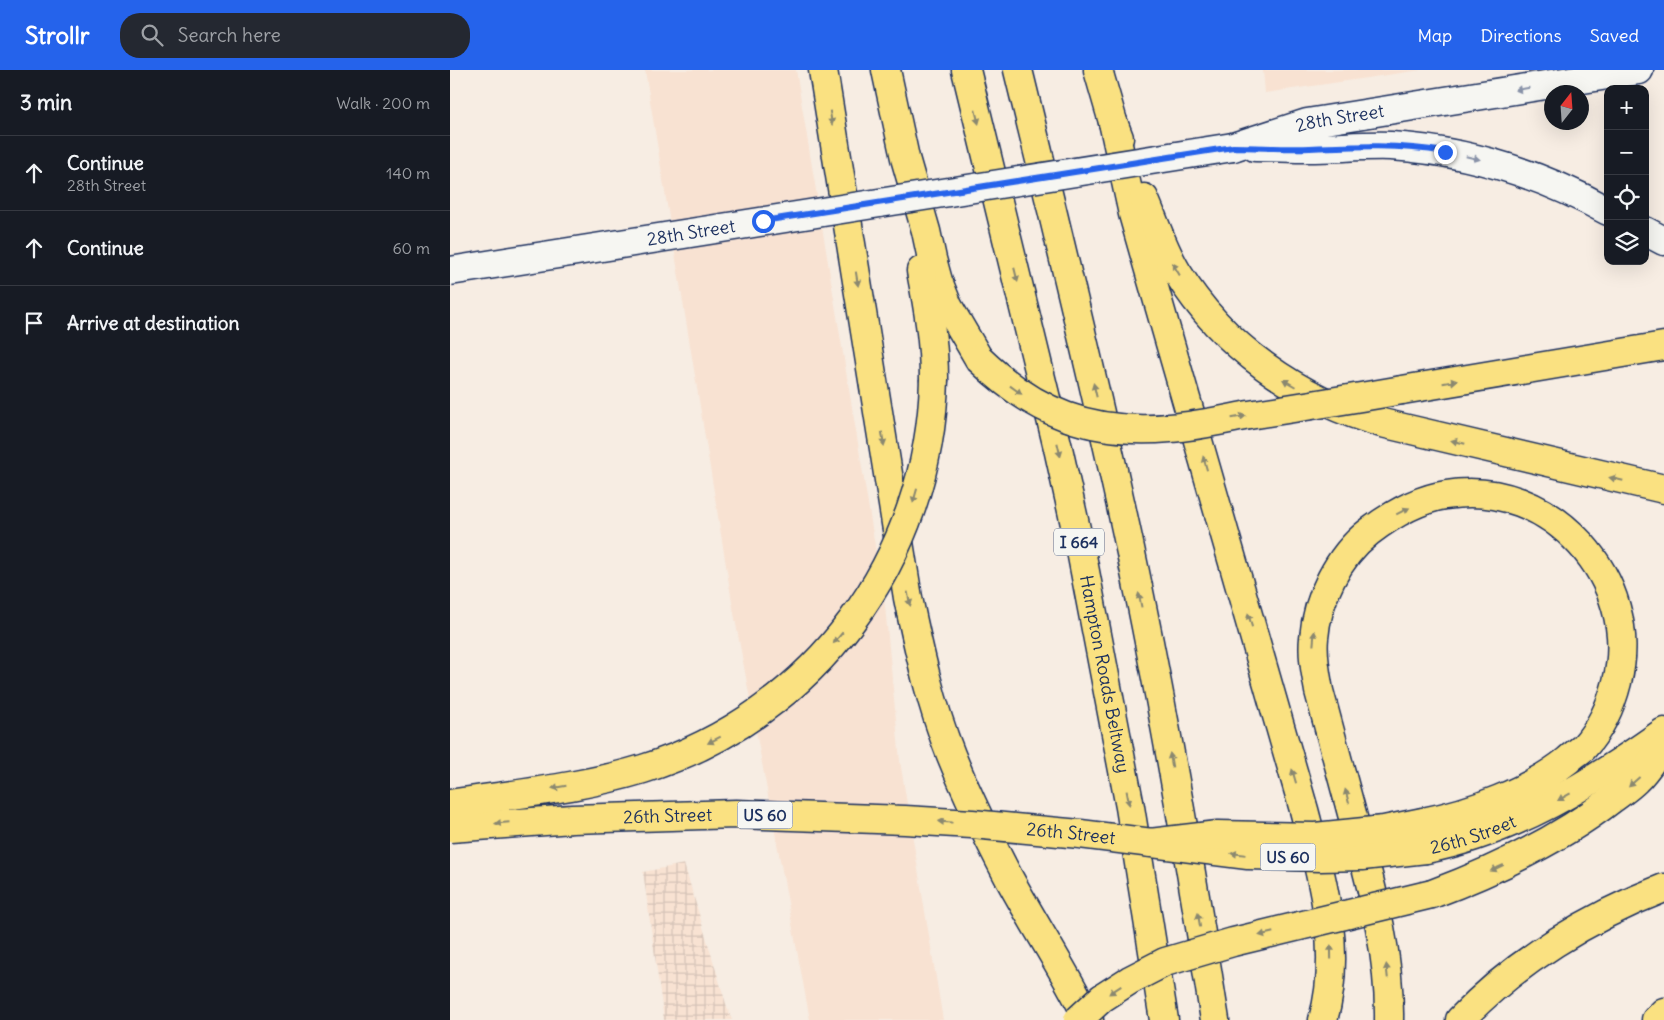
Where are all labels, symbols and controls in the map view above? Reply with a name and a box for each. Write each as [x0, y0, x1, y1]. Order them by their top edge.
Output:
search box [120, 13, 470, 58]
text: Strollr [25, 20, 90, 50]
icon: search [138, 21, 166, 49]
text: Search here [178, 23, 281, 47]
text: Map [1417, 24, 1452, 47]
text: Directions [1480, 24, 1562, 47]
text: Saved [1590, 24, 1639, 47]
one-way arrow [1513, 85, 1529, 93]
north arrow [1544, 85, 1589, 130]
map controls [1604, 85, 1649, 265]
button: + [1604, 85, 1649, 130]
text: 3 min [20, 89, 72, 116]
text: Walk · 200 m [336, 93, 430, 113]
street label: 28th Street [1293, 99, 1386, 137]
one-way arrow [828, 110, 836, 126]
one-way arrow [973, 110, 981, 125]
button: − [1604, 130, 1649, 175]
route end [1434, 141, 1457, 164]
text: Continue [67, 151, 144, 175]
one-way arrow [1466, 154, 1481, 162]
icon: ahead [20, 159, 48, 187]
text: 140 m [386, 163, 430, 183]
text: 28th Street [67, 175, 146, 195]
button: locate [1604, 175, 1649, 220]
route start [752, 210, 775, 233]
street label: 28th Street [645, 214, 737, 251]
button: layers [1604, 220, 1649, 265]
icon: ahead [20, 234, 48, 262]
text: Continue [67, 236, 144, 260]
text: 60 m [392, 238, 430, 258]
one-way arrow [1171, 262, 1180, 275]
one-way arrow [1012, 268, 1020, 283]
one-way arrow [854, 271, 862, 287]
icon: arrive [20, 309, 48, 337]
text: Arrive at destination [67, 311, 240, 335]
one-way arrow [1283, 378, 1296, 387]
one-way arrow [1442, 378, 1458, 386]
one-way arrow [1091, 383, 1099, 398]
one-way arrow [1009, 385, 1022, 395]
one-way arrow [1231, 413, 1247, 421]
one-way arrow [879, 431, 887, 447]
one-way arrow [1451, 438, 1466, 446]
one-way arrow [1055, 443, 1063, 459]
one-way arrow [1201, 456, 1209, 471]
one-way arrow [1609, 475, 1624, 483]
one-way arrow [911, 488, 919, 503]
one-way arrow [1396, 507, 1410, 515]
road number: I 664 [1054, 528, 1104, 556]
street label: Hampton Roads Beltway [1075, 573, 1135, 775]
one-way arrow [905, 592, 913, 608]
one-way arrow [1136, 593, 1144, 608]
one-way arrow [1245, 612, 1253, 627]
one-way arrow [1311, 630, 1319, 646]
one-way arrow [833, 631, 844, 644]
one-way arrow [706, 736, 721, 744]
one-way arrow [1166, 752, 1174, 768]
one-way arrow [1290, 768, 1298, 784]
one-way arrow [1627, 776, 1640, 787]
one-way arrow [551, 784, 567, 792]
one-way arrow [1343, 789, 1351, 804]
one-way arrow [1124, 791, 1132, 806]
one-way arrow [1558, 792, 1571, 801]
road number: US 60 [738, 802, 792, 828]
street label: 26th Street [623, 803, 712, 828]
street label: 26th Street [1428, 810, 1519, 859]
street label: 26th Street [1026, 817, 1117, 849]
one-way arrow [936, 818, 952, 826]
one-way arrow [494, 820, 510, 828]
road number: US 60 [1260, 844, 1316, 870]
one-way arrow [1230, 850, 1246, 858]
one-way arrow [1490, 864, 1504, 872]
one-way arrow [1195, 912, 1203, 928]
one-way arrow [1259, 930, 1274, 938]
one-way arrow [1327, 943, 1335, 959]
one-way arrow [1383, 963, 1391, 979]
one-way arrow [1108, 985, 1121, 995]

